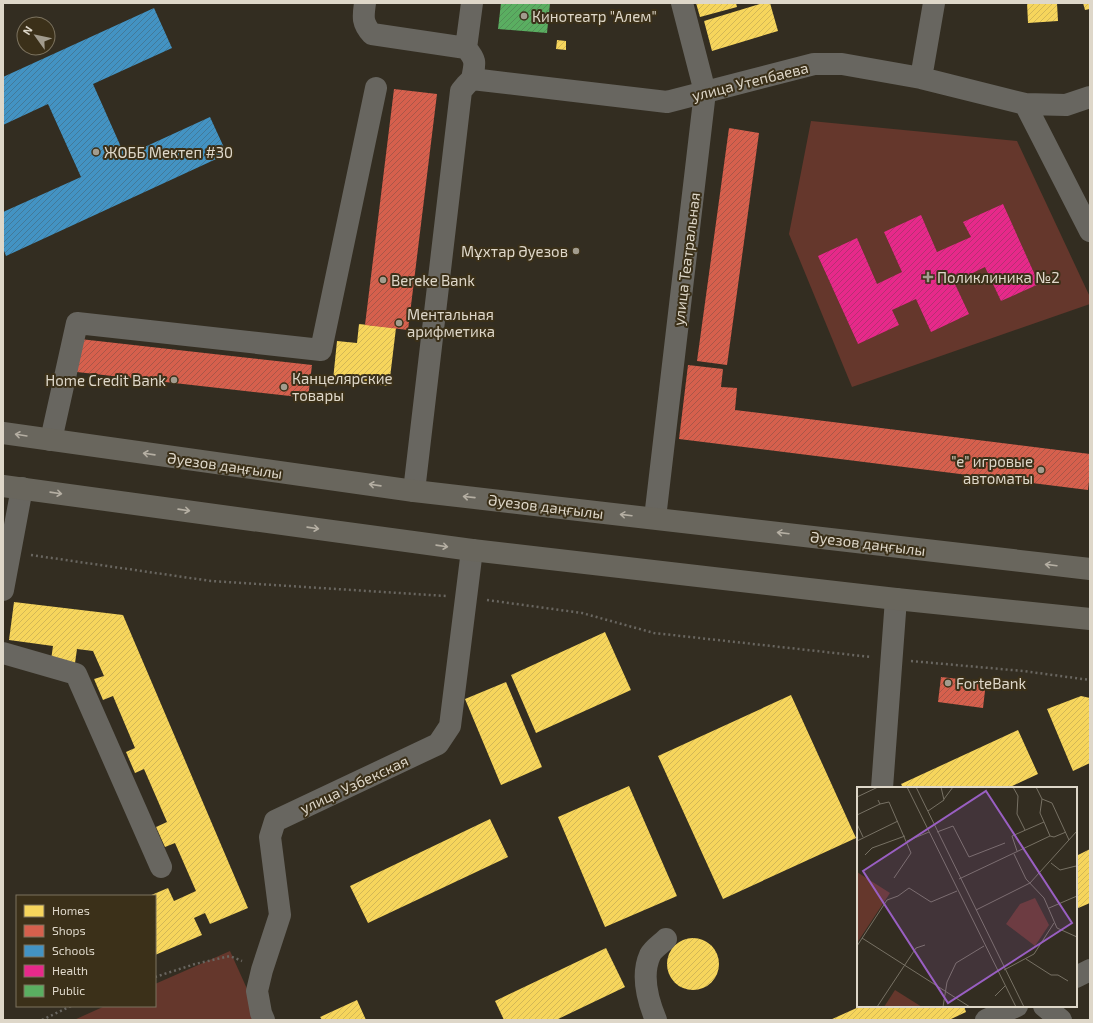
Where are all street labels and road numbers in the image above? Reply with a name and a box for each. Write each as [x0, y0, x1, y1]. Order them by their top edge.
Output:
street label: улица Утепбаева [690, 58, 810, 105]
street label: улица Театральная [669, 191, 704, 327]
street label: Әуезов даңғылы [166, 448, 284, 483]
street label: Әуезов даңғылы [487, 490, 605, 523]
street label: Әуезов даңғылы [809, 527, 927, 560]
street label: улица Узбекская [297, 751, 411, 818]

